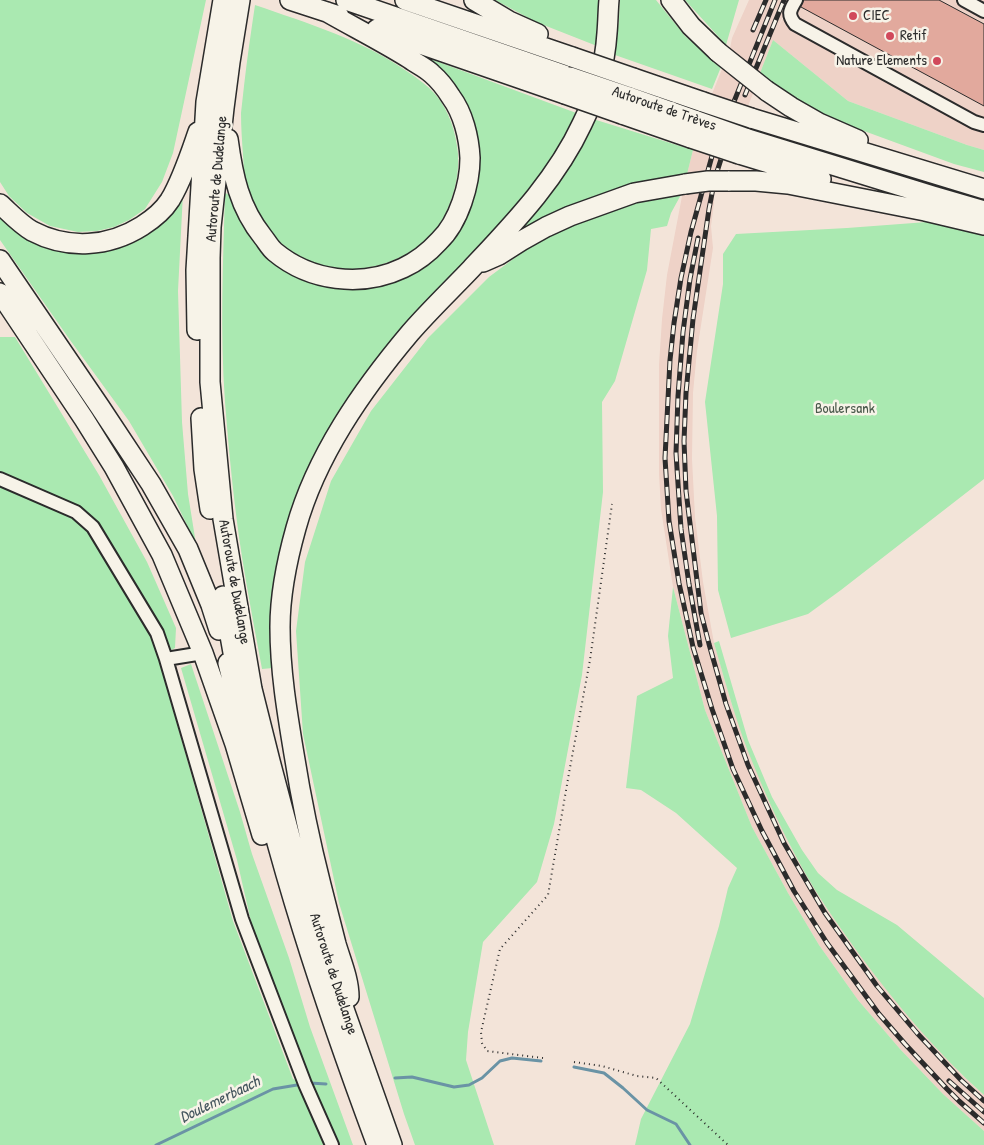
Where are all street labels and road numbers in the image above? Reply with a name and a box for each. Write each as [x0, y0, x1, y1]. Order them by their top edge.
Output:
street label: Autoroute de Trèves [610, 83, 718, 135]
street label: Autoroute de Dudelange [203, 115, 231, 243]
street label: Autoroute de Dudelange [214, 518, 254, 646]
street label: Autoroute de Dudelange [305, 911, 361, 1037]

